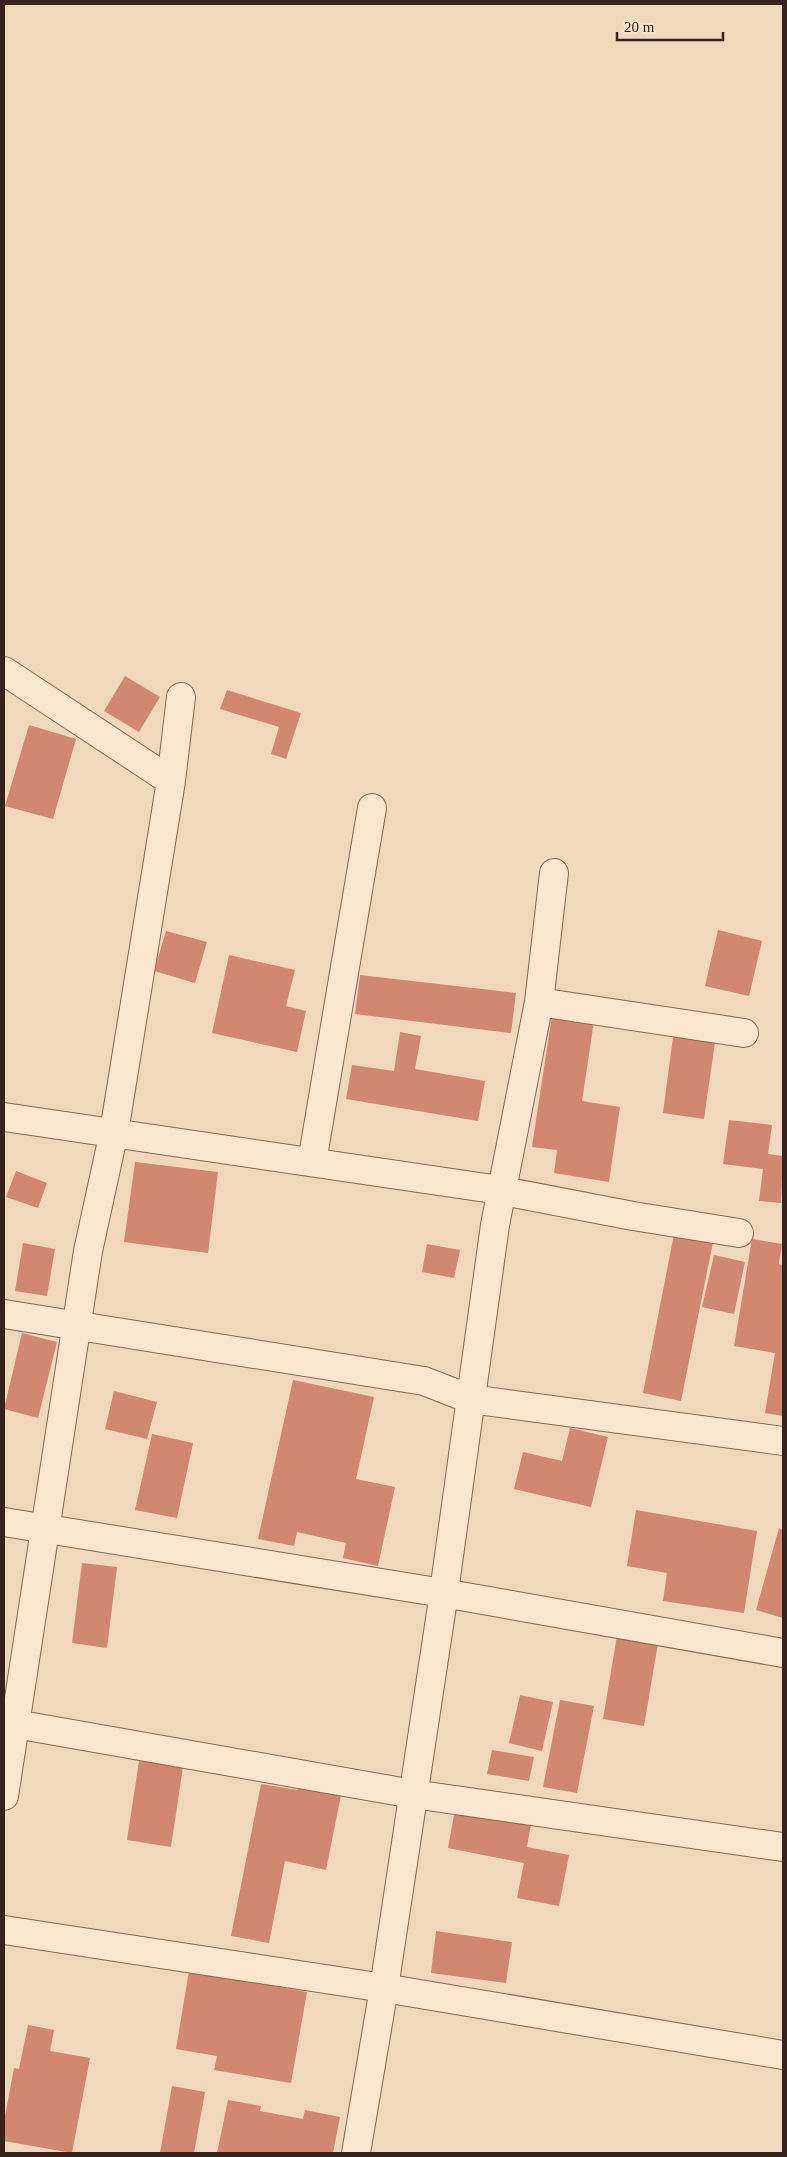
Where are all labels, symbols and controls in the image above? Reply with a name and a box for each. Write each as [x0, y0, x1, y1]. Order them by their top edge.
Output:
scale bar [617, 10, 723, 42]
text: 20 m [624, 19, 655, 35]

